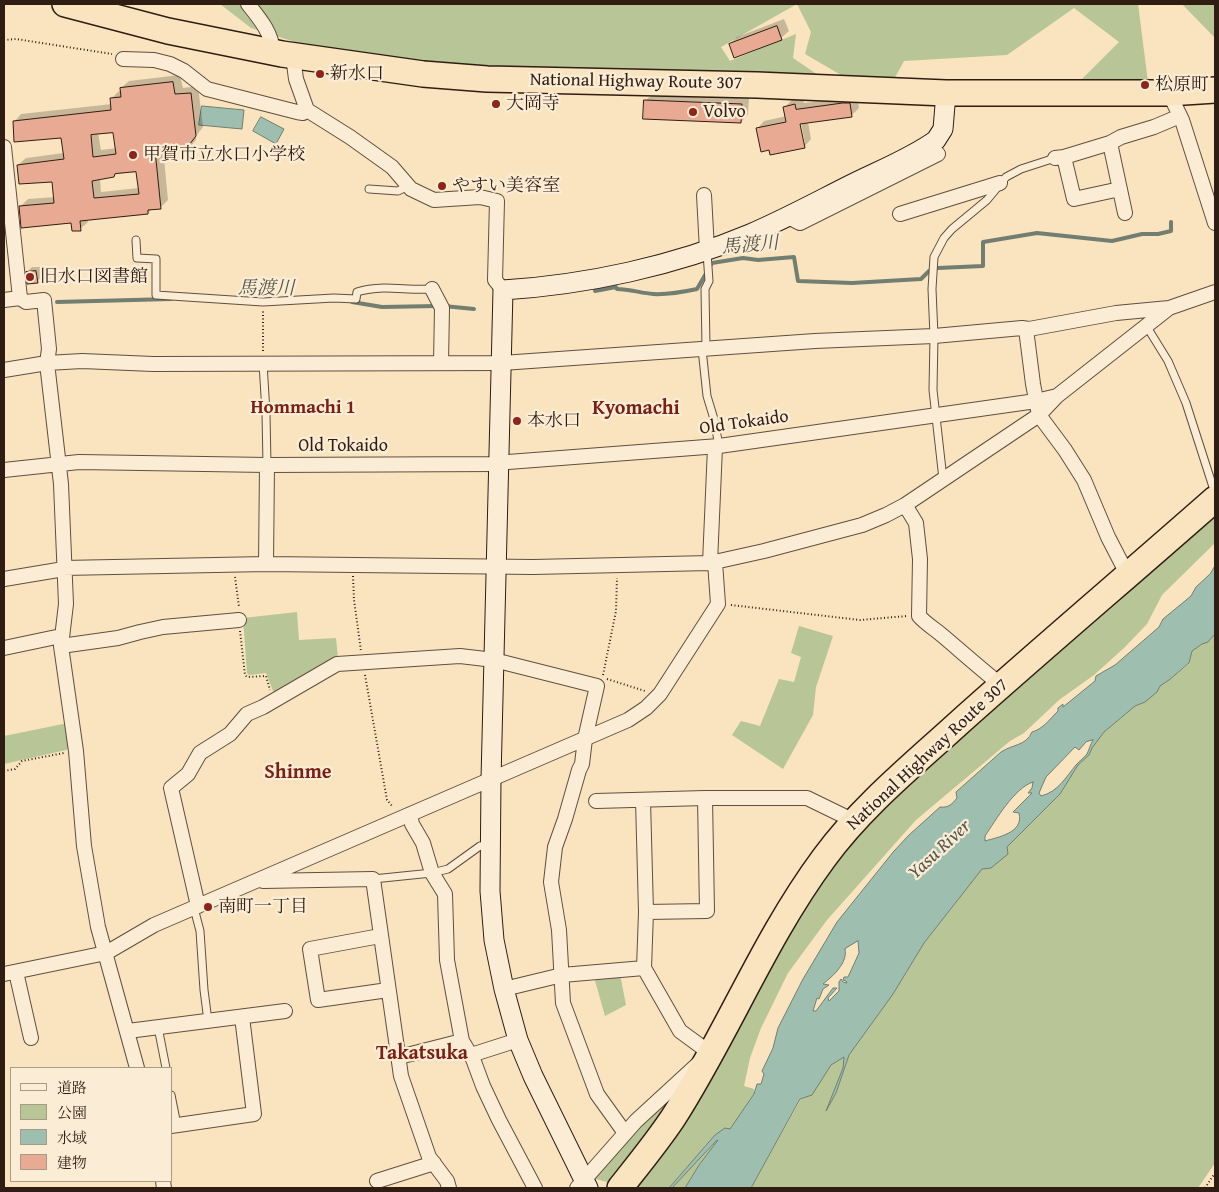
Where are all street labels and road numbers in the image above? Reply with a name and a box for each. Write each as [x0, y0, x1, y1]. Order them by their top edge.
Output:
street label: National Highway Route 307 [530, 69, 742, 95]
street label: Old Tokaido [698, 406, 790, 440]
street label: Old Tokaido [298, 435, 388, 457]
street label: National Highway Route 307 [843, 675, 1013, 835]

